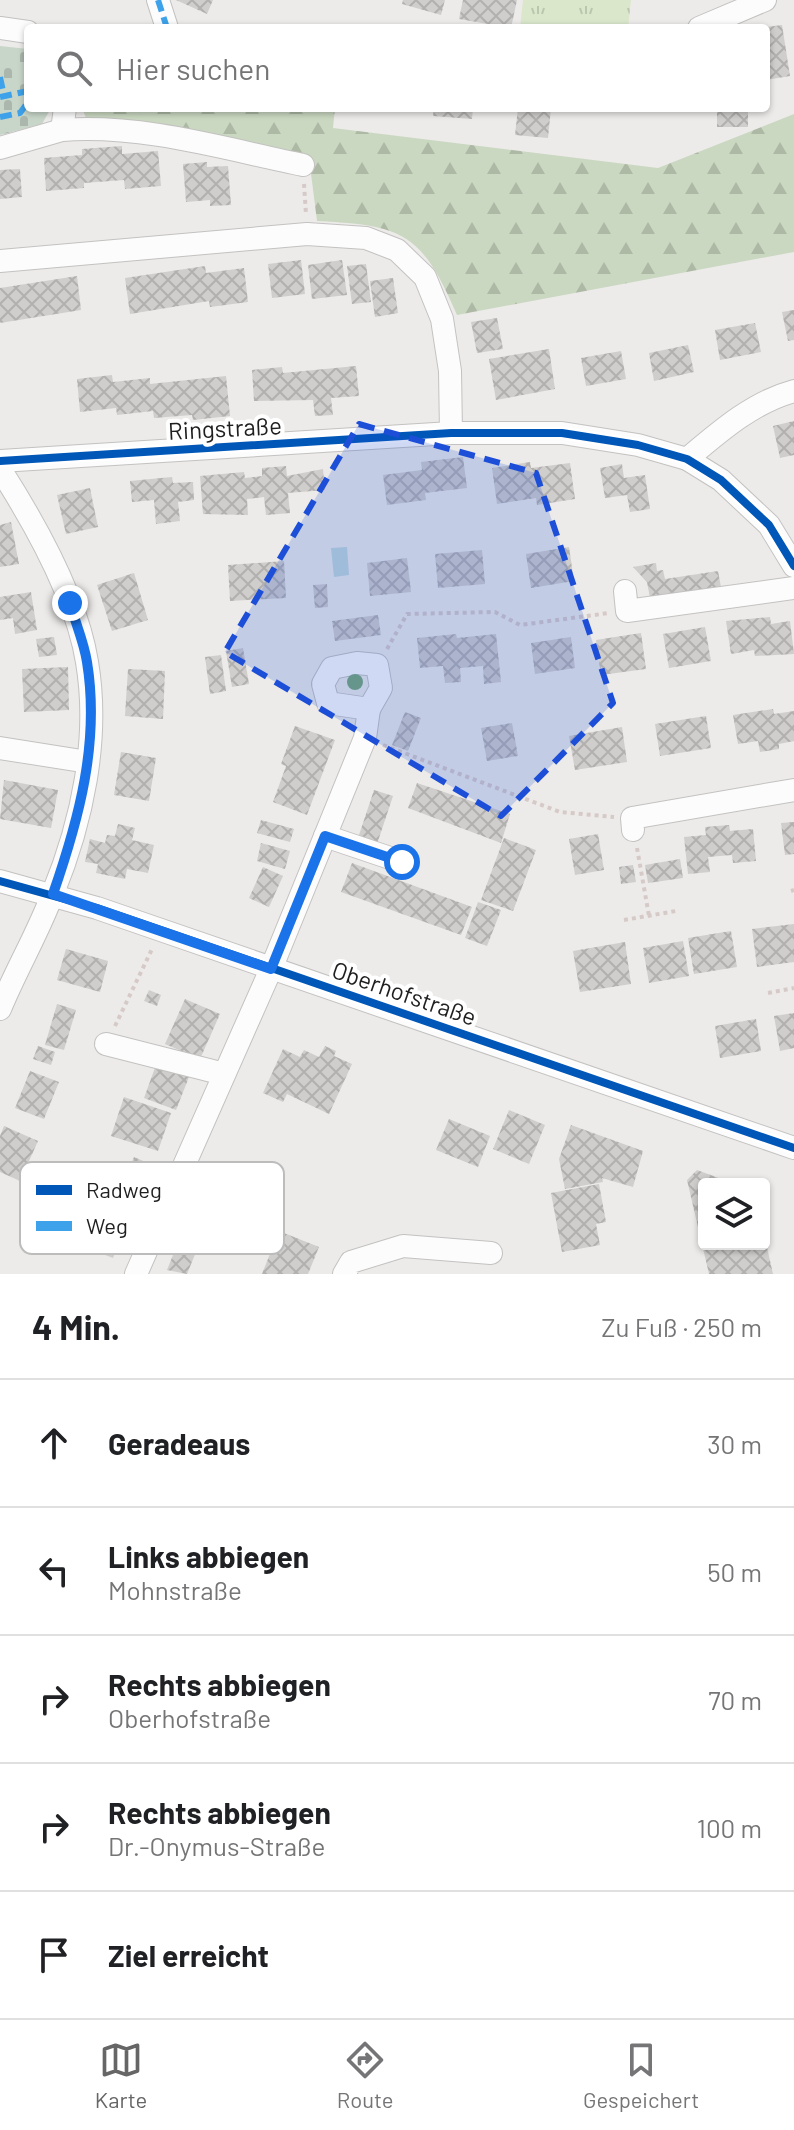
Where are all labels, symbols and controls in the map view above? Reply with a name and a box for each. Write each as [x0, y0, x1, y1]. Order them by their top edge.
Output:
search box [24, 24, 770, 112]
icon: search [52, 46, 96, 90]
text: Hier suchen [116, 50, 270, 86]
street label: Ringstraße [167, 410, 283, 445]
route end [52, 585, 88, 621]
route start [384, 844, 420, 880]
street label: Oberhofstraße [329, 954, 480, 1031]
legend [20, 1162, 284, 1254]
text: Radweg [86, 1176, 162, 1202]
map controls [698, 1178, 770, 1250]
button: layers [698, 1178, 770, 1250]
text: Weg [86, 1212, 128, 1238]
text: 4 Min. [32, 1306, 120, 1347]
text: Zu Fuß · 250 m [601, 1311, 762, 1342]
icon: ahead [32, 1421, 76, 1465]
text: Geradeaus [108, 1425, 250, 1461]
text: 30 m [707, 1428, 762, 1459]
text: Links abbiegen [108, 1538, 309, 1574]
icon: left [32, 1549, 76, 1593]
text: 50 m [707, 1556, 762, 1587]
text: Mohnstraße [108, 1574, 242, 1605]
text: Rechts abbiegen [108, 1666, 331, 1702]
icon: right [32, 1677, 76, 1721]
text: 70 m [708, 1684, 762, 1715]
text: Oberhofstraße [108, 1702, 271, 1733]
text: Rechts abbiegen [108, 1794, 331, 1830]
icon: right [32, 1805, 76, 1849]
text: 100 m [697, 1812, 762, 1843]
text: Dr.-Onymus-Straße [108, 1830, 325, 1861]
icon: arrive [32, 1933, 76, 1977]
text: Ziel erreicht [108, 1937, 269, 1973]
tab: Karte [95, 2038, 147, 2112]
tab: Route [337, 2038, 393, 2112]
tab: Gespeichert [583, 2038, 699, 2112]

